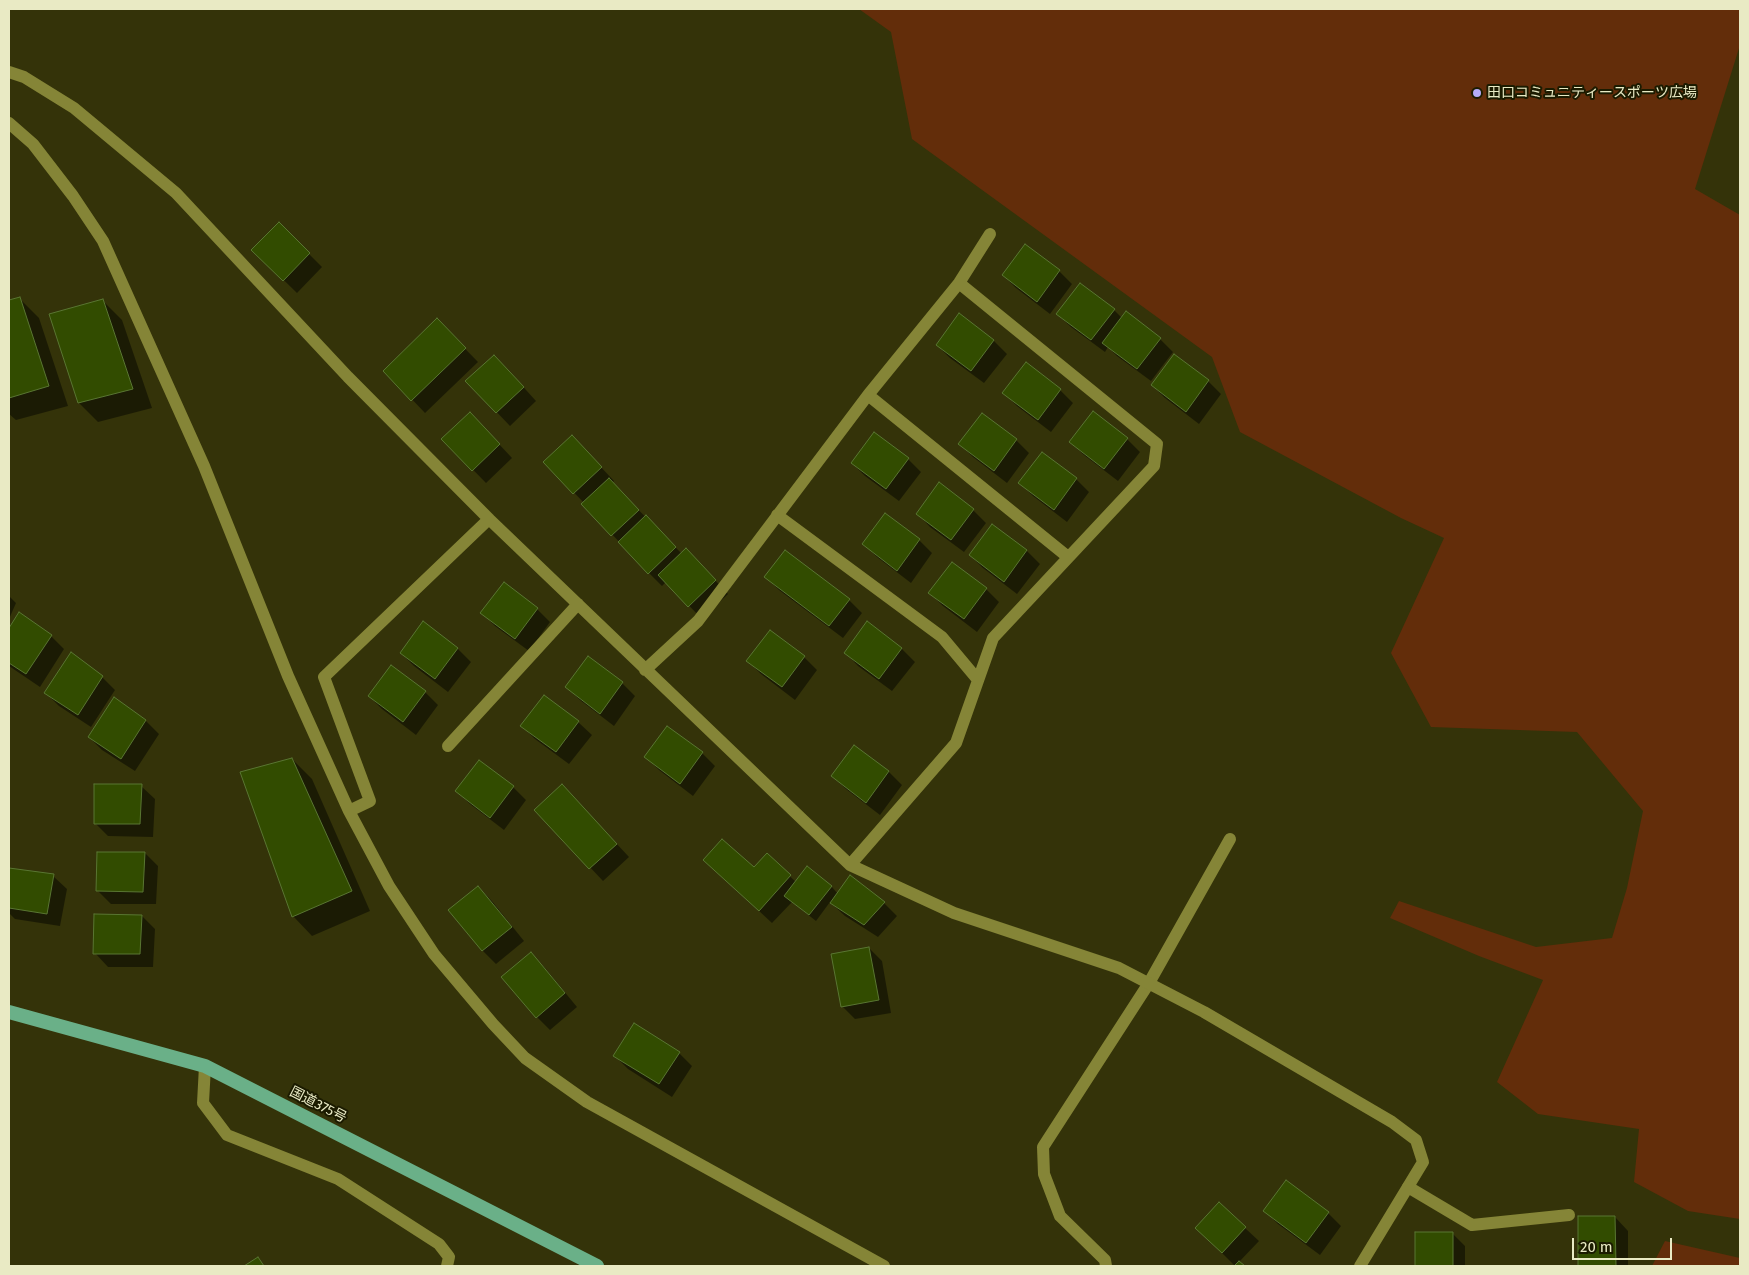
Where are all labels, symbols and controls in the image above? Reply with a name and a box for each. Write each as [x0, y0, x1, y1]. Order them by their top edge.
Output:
place label: 田口コミュニティースポーツ広場 [1487, 85, 1697, 101]
marker: 田口コミュニティースポーツ広場 [1471, 87, 1483, 99]
street label: 国道375号 [287, 1083, 349, 1127]
scale bar [1574, 1228, 1674, 1260]
text: 20 m [1580, 1238, 1613, 1256]

